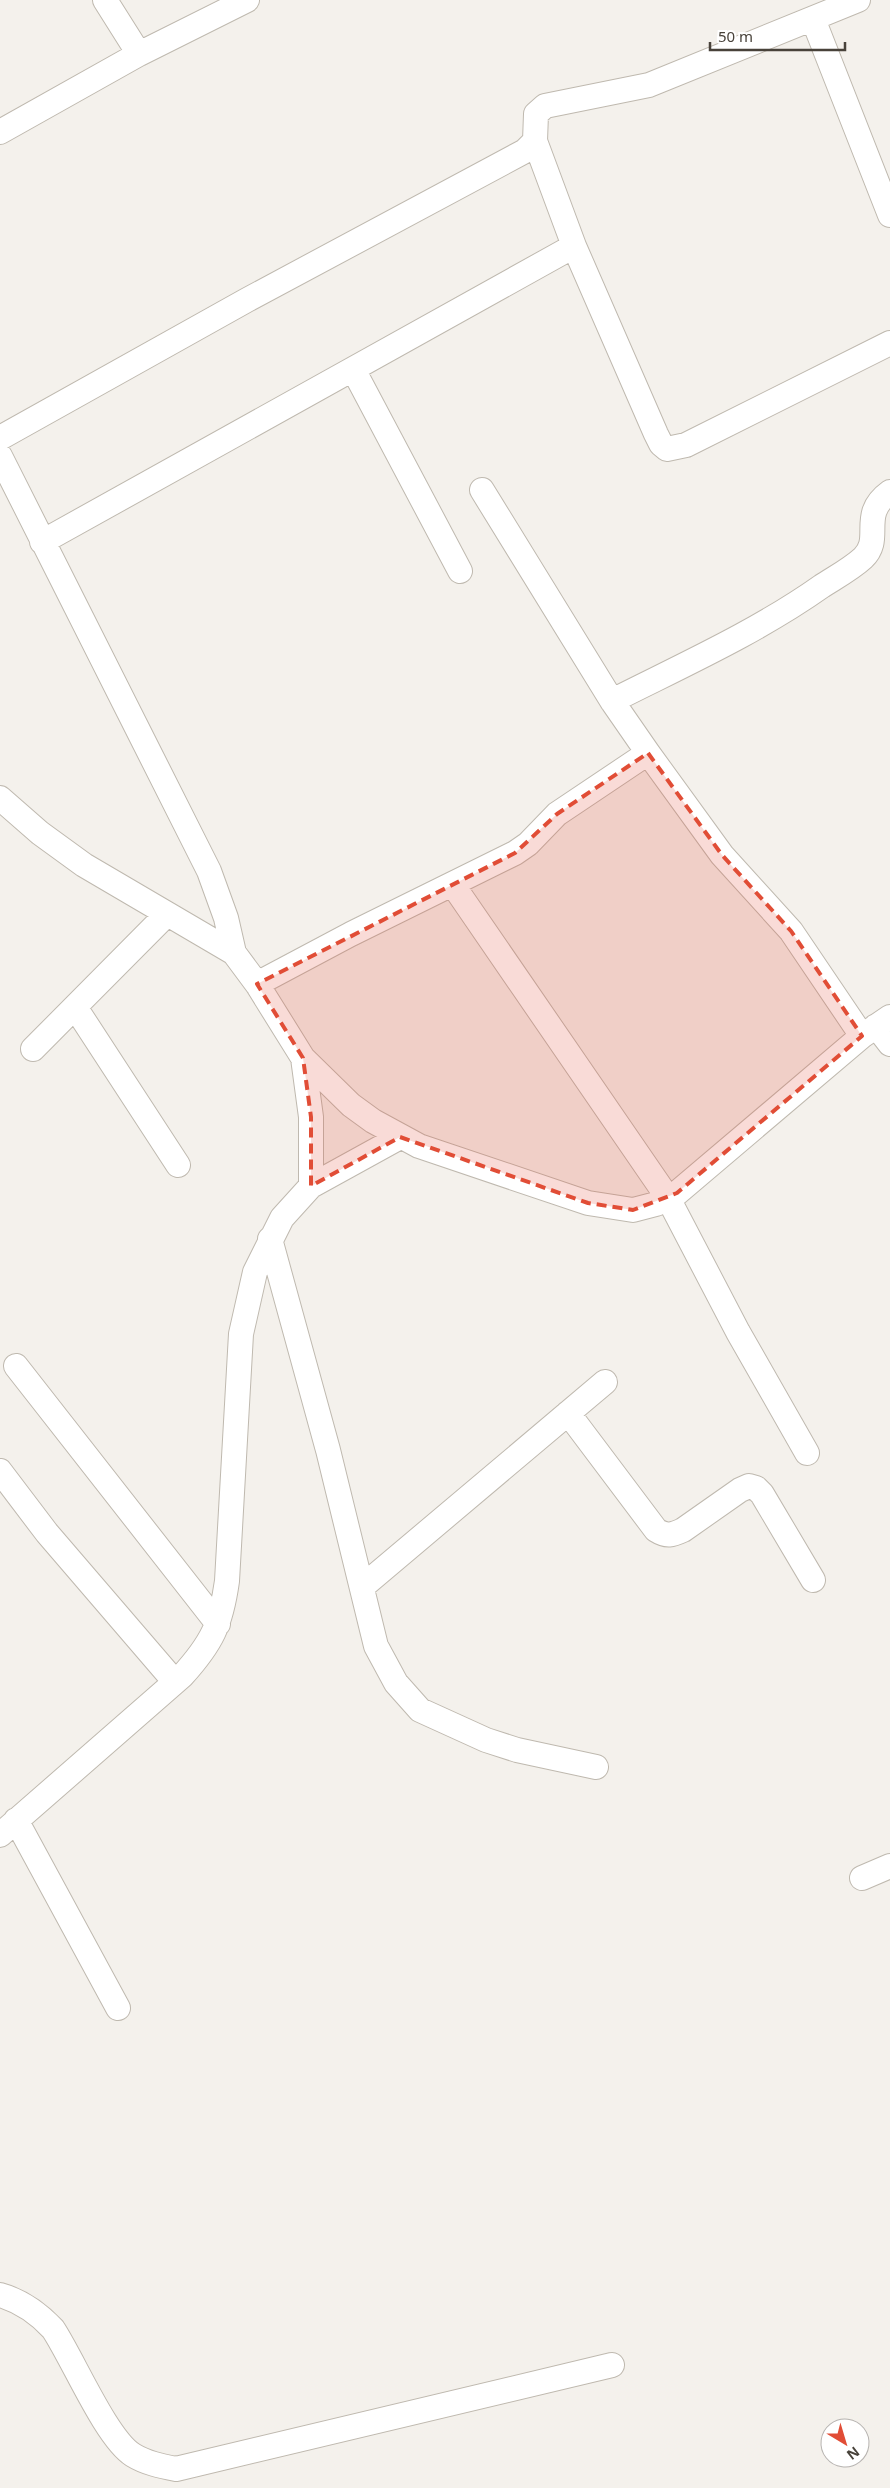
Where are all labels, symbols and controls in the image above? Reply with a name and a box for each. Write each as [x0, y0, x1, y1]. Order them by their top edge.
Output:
scale bar [710, 20, 845, 52]
text: 50 m [718, 26, 753, 46]
north arrow [820, 2418, 870, 2468]
text: N [843, 2443, 864, 2465]

